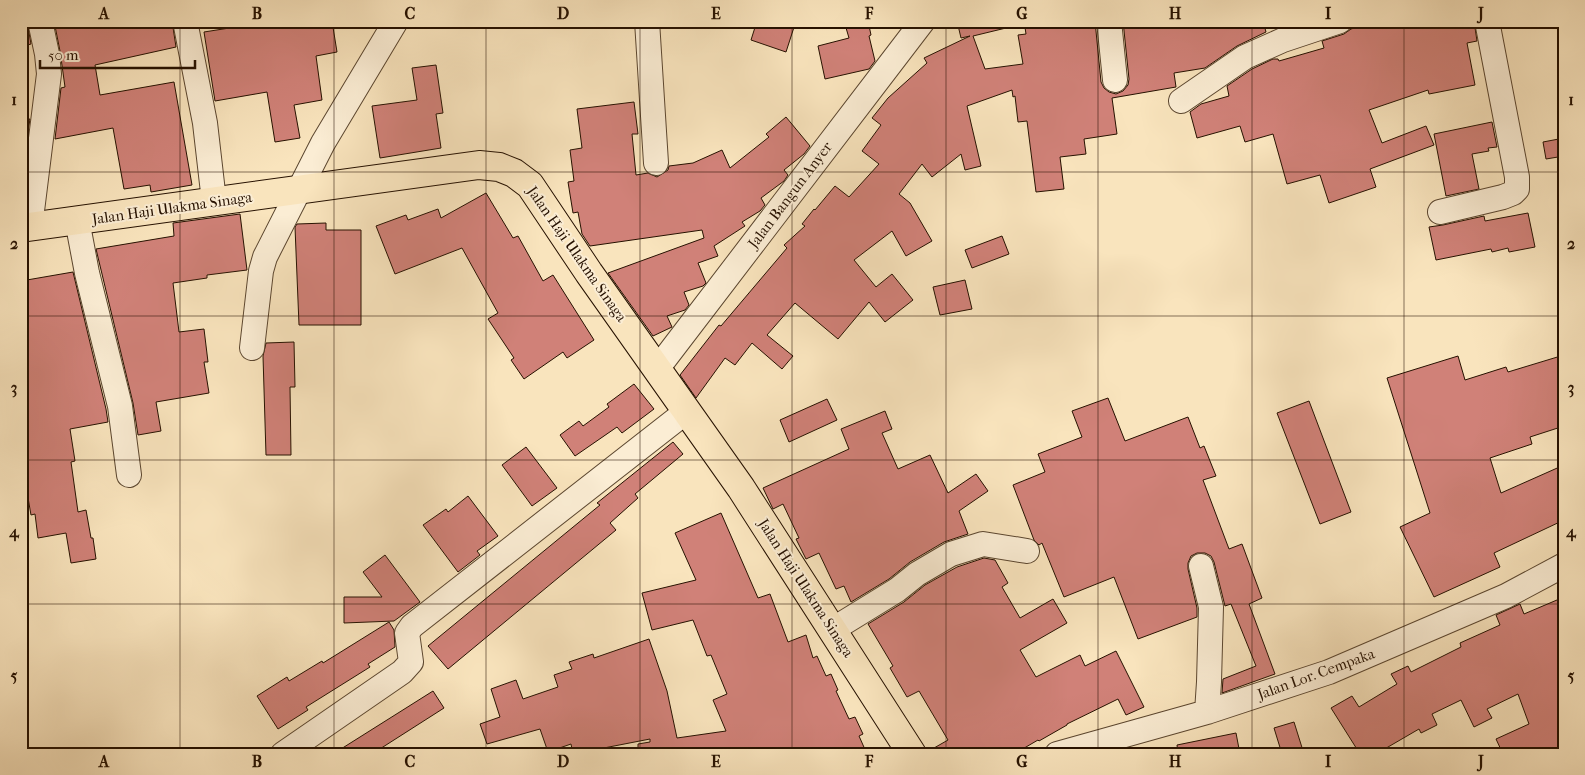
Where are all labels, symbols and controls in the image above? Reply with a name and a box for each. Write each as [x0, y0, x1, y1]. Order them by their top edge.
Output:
text: A [98, 4, 110, 23]
text: B [252, 4, 262, 23]
text: C [405, 4, 416, 23]
text: D [557, 4, 569, 23]
text: E [711, 4, 721, 23]
text: F [864, 4, 874, 23]
text: G [1016, 4, 1028, 23]
text: H [1169, 4, 1182, 23]
text: I [1325, 4, 1332, 23]
text: J [1476, 4, 1484, 24]
scale bar [40, 38, 195, 70]
text: 50 m [48, 46, 79, 64]
text: 1 [11, 90, 17, 109]
text: 1 [1568, 90, 1574, 109]
street label: Jalan Bangun Anyer [743, 138, 836, 253]
street label: Jalan Haji Ulakma Sinaga [523, 182, 631, 326]
street label: Jalan Haji Ulakma Sinaga [90, 188, 254, 228]
text: 2 [10, 234, 18, 253]
text: 2 [1567, 234, 1575, 253]
text: 3 [11, 378, 17, 398]
text: 3 [1568, 378, 1574, 398]
street label: Jalan Haji Ulakma Sinaga [754, 515, 858, 661]
text: 4 [8, 522, 20, 542]
text: 4 [1565, 522, 1577, 542]
street label: Jalan Lor. Cempaka [1254, 644, 1378, 704]
text: 5 [11, 666, 18, 685]
text: 5 [1568, 666, 1575, 685]
text: A [98, 752, 110, 771]
text: B [252, 752, 262, 771]
text: C [405, 752, 416, 771]
text: D [557, 752, 569, 771]
text: E [711, 752, 721, 771]
text: F [864, 752, 874, 771]
text: G [1016, 752, 1028, 771]
text: H [1169, 752, 1182, 771]
text: I [1325, 752, 1332, 771]
text: J [1476, 752, 1484, 772]

